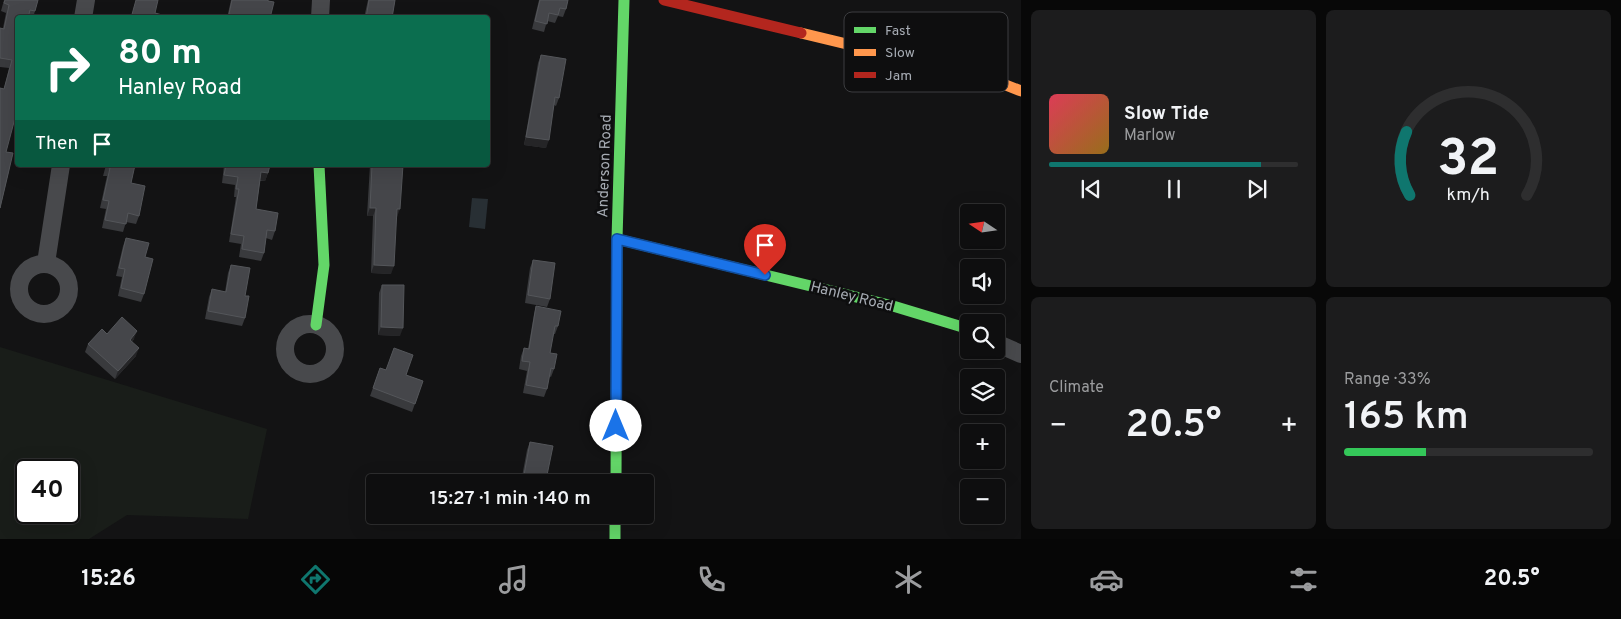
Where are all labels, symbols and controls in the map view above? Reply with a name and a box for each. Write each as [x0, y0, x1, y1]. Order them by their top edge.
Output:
legend [844, 12, 1008, 92]
text: Fast [885, 23, 911, 40]
text: 80 m [118, 32, 202, 76]
icon: right [35, 35, 100, 100]
text: Slow [885, 45, 915, 62]
text: Jam [885, 68, 912, 85]
text: Hanley Road [118, 75, 242, 102]
text: Slow Tide [1124, 102, 1209, 126]
street label: Anderson Road [594, 114, 617, 218]
text: Marlow [1124, 126, 1176, 146]
text: 32 [1438, 128, 1499, 194]
icon: arrive [88, 130, 116, 158]
text: Then [35, 132, 78, 156]
icon: previous [1077, 175, 1105, 203]
icon: pause [1160, 175, 1188, 203]
icon: next [1243, 175, 1271, 203]
text: km/h [1447, 184, 1490, 207]
north arrow [960, 204, 1005, 249]
map controls [960, 204, 1005, 524]
pin [744, 224, 786, 275]
icon: arrive [751, 231, 779, 259]
button: sound [960, 259, 1005, 304]
street label: Hanley Road [808, 278, 895, 317]
button: search [960, 314, 1005, 359]
button: layers [960, 369, 1005, 414]
text: Range · 33% [1344, 370, 1431, 390]
text: Climate [1049, 378, 1104, 398]
text: 165 km [1344, 394, 1469, 443]
position arrow [589, 399, 641, 451]
text: 20.5° [1125, 402, 1222, 451]
text: − [1049, 409, 1067, 445]
text: + [1280, 409, 1298, 445]
button: + [960, 424, 1005, 469]
speed limit sign: 40 [15, 459, 80, 524]
button: − [960, 479, 1005, 524]
text: 15:27 · 1 min · 140 m [429, 487, 591, 511]
icon: directions [298, 562, 333, 597]
icon: music [496, 562, 531, 597]
icon: phone [694, 562, 729, 597]
icon: climate [891, 562, 926, 597]
icon: car [1089, 562, 1124, 597]
icon: filters [1286, 562, 1321, 597]
text: 15:26 [81, 566, 136, 593]
text: 20.5° [1484, 566, 1540, 593]

